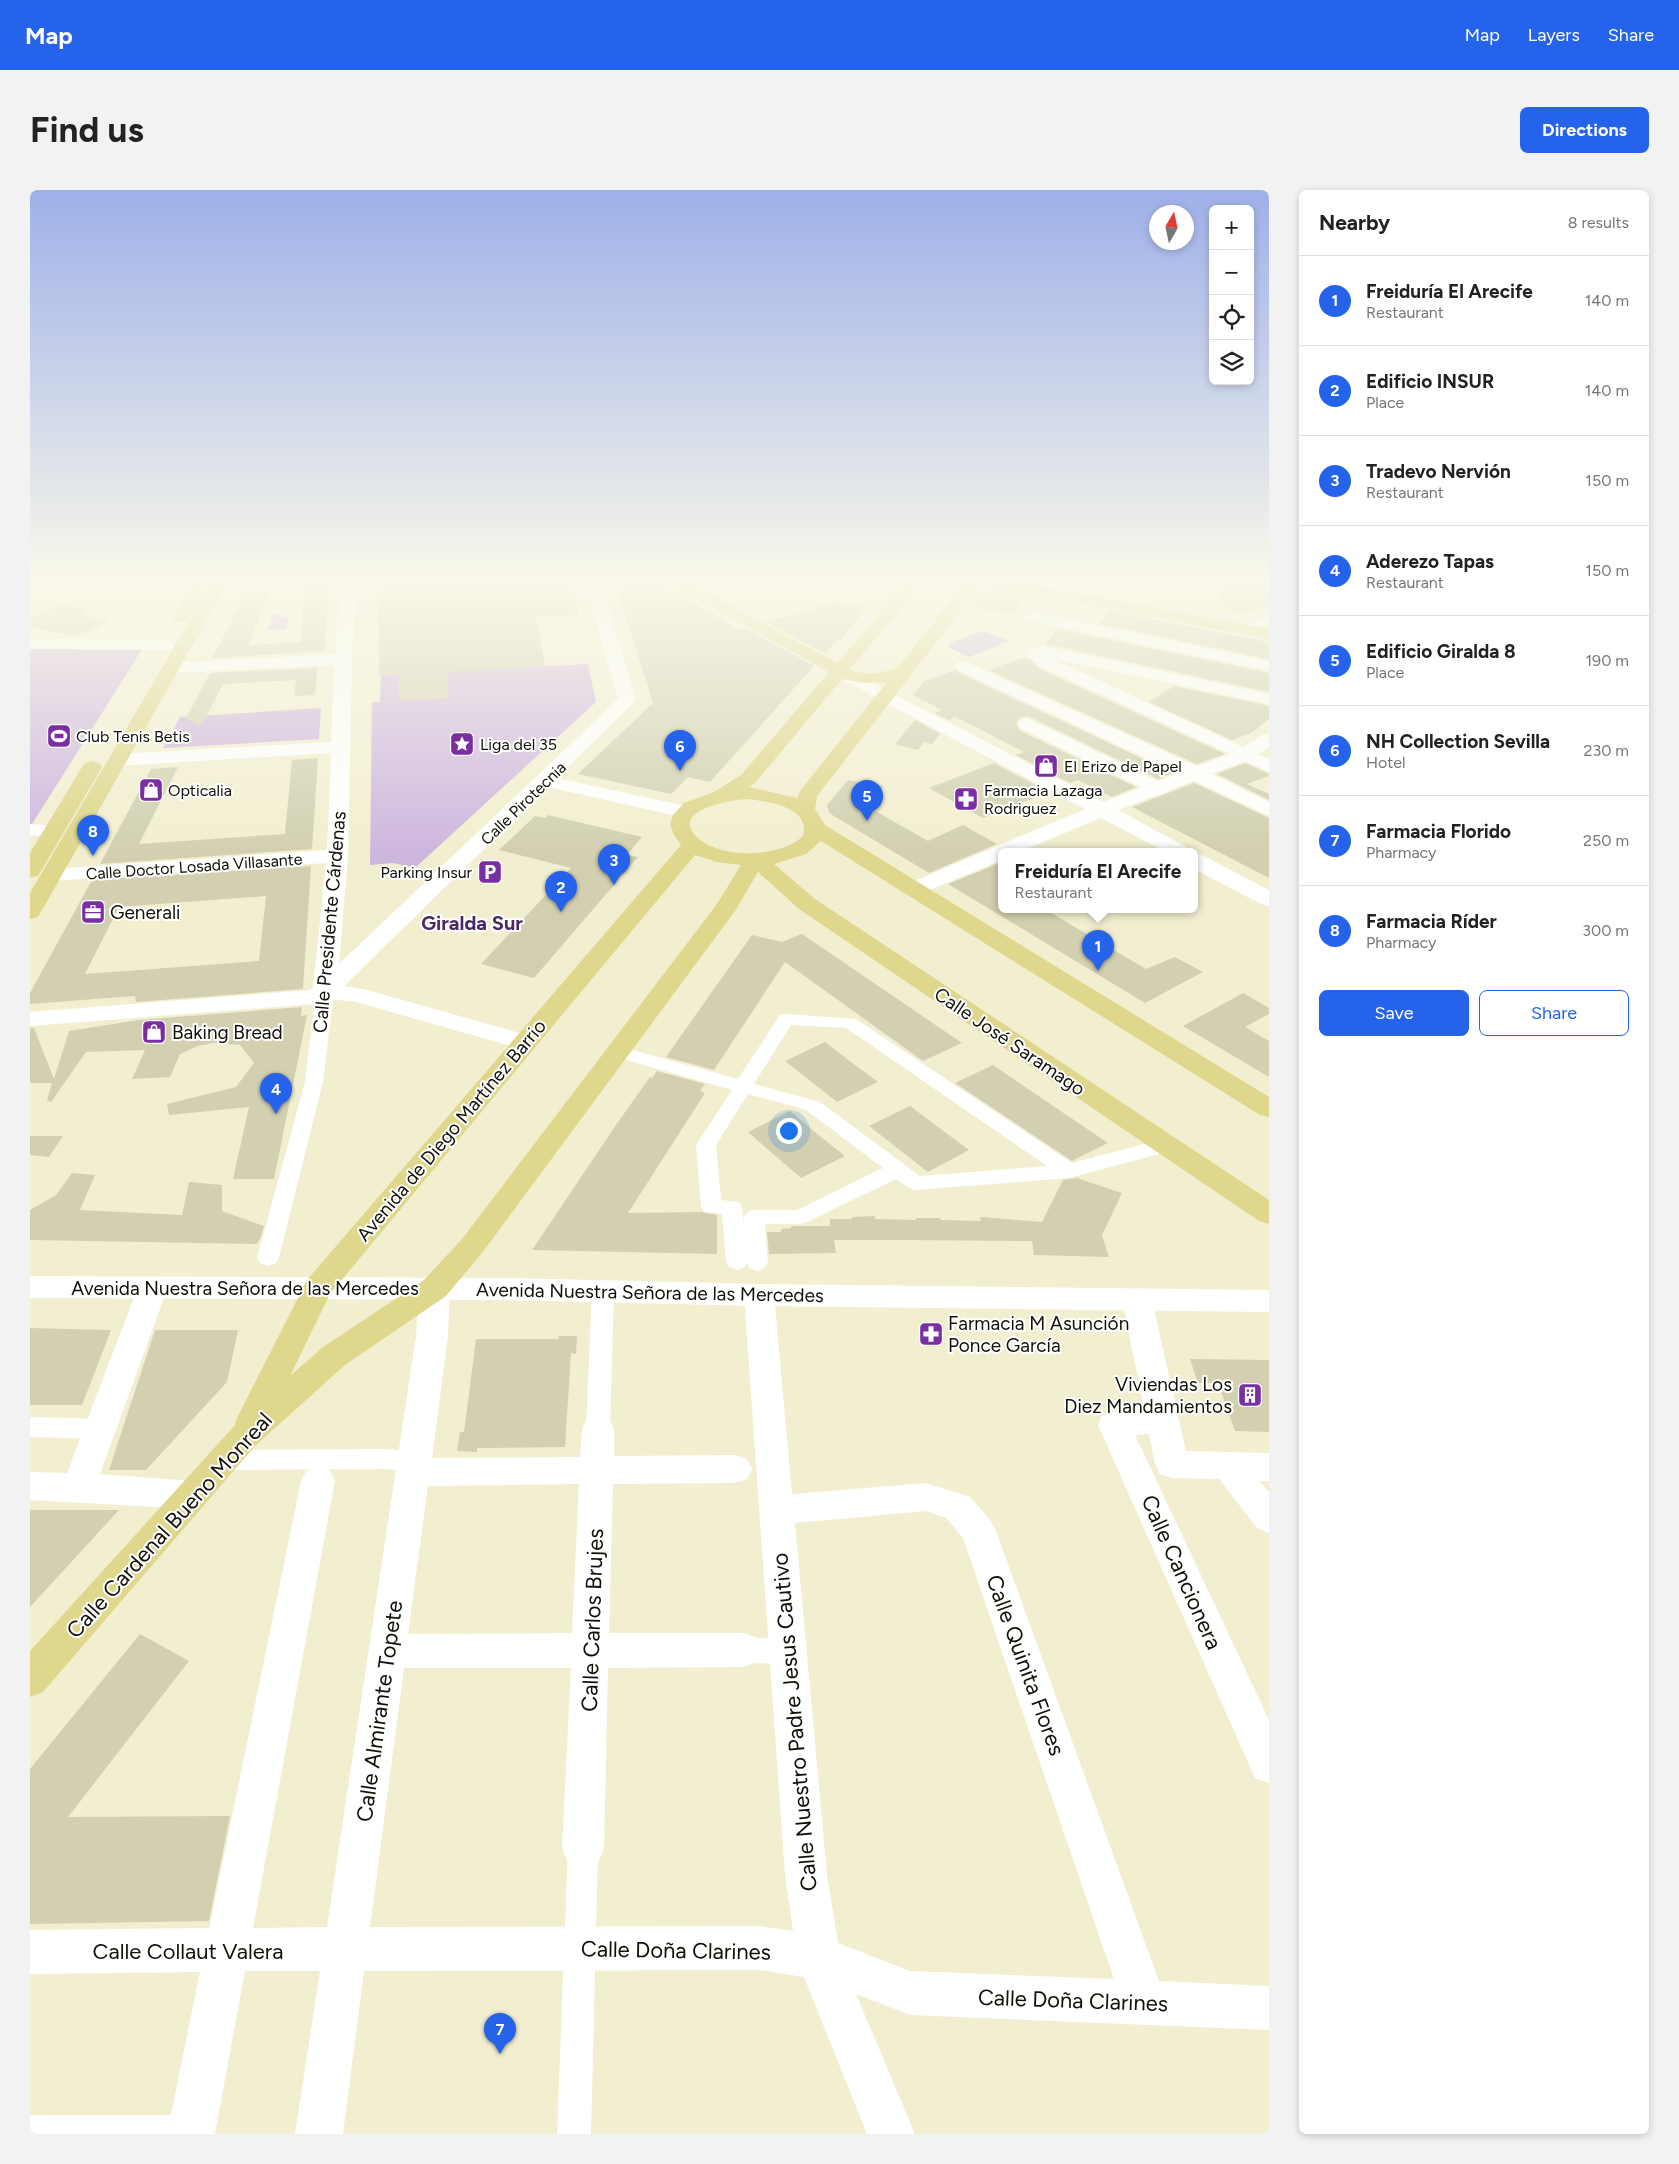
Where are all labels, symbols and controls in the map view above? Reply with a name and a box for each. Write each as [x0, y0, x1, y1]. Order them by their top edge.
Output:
text: Map [25, 21, 73, 50]
text: Map [1465, 24, 1500, 46]
text: Layers [1528, 24, 1580, 46]
text: Share [1608, 24, 1654, 46]
button: Directions [1520, 107, 1649, 153]
text: Find us [30, 109, 144, 151]
north arrow [1149, 205, 1194, 250]
map controls [1209, 205, 1254, 385]
button: + [1209, 205, 1254, 250]
text: Nearby [1319, 210, 1390, 235]
text: 8 results [1568, 213, 1629, 232]
button: − [1209, 250, 1254, 295]
text: Freiduría El Arecife [1366, 280, 1533, 303]
text: 1 [1332, 291, 1338, 310]
text: 140 m [1585, 291, 1629, 310]
button: locate [1209, 295, 1254, 340]
text: Restaurant [1366, 303, 1444, 322]
button: layers [1209, 340, 1254, 385]
text: Edificio INSUR [1366, 370, 1494, 393]
text: 2 [1330, 381, 1340, 400]
text: 140 m [1585, 381, 1629, 400]
text: Place [1366, 393, 1404, 412]
text: Tradevo Nervión [1366, 460, 1511, 483]
text: 3 [1331, 471, 1339, 490]
text: 150 m [1585, 471, 1629, 490]
text: Restaurant [1366, 483, 1444, 502]
text: Aderezo Tapas [1366, 550, 1494, 573]
text: 4 [1330, 561, 1340, 580]
text: 150 m [1585, 561, 1629, 580]
text: Restaurant [1366, 573, 1444, 592]
text: Edificio Giralda 8 [1366, 640, 1516, 663]
text: 5 [1330, 651, 1340, 670]
text: 190 m [1586, 651, 1629, 670]
text: Place [1366, 663, 1404, 682]
sports icon: Club Tenis Betis [46, 723, 72, 749]
place label: Club Tenis Betis [76, 727, 190, 746]
pin: 6 [664, 730, 696, 771]
text: NH Collection Sevilla [1366, 730, 1550, 753]
place icon: Liga del 35 [449, 731, 475, 757]
place label: Liga del 35 [480, 735, 557, 754]
text: 6 [1330, 741, 1340, 760]
text: 230 m [1584, 741, 1629, 760]
shop icon: El Erizo de Papel [1033, 753, 1059, 779]
text: Hotel [1366, 753, 1406, 772]
place label: El Erizo de Papel [1064, 757, 1182, 776]
street label: Calle Pirotecnia [477, 758, 570, 849]
shop icon: Opticalia [138, 777, 164, 803]
pin: 5 [851, 780, 883, 821]
place label: Opticalia [168, 781, 232, 800]
place label: Farmacia Lazaga Rodriguez [984, 781, 1102, 818]
pharmacy icon: Farmacia Lazaga Rodriguez [953, 786, 979, 812]
street label: Calle Presidente Cárdenas [308, 810, 351, 1034]
pin: 8 [77, 815, 109, 856]
text: Farmacia Florido [1366, 820, 1511, 843]
text: 7 [1331, 831, 1339, 850]
text: 250 m [1583, 831, 1629, 850]
text: Pharmacy [1366, 843, 1436, 862]
pin: 3 [598, 844, 630, 885]
popup [998, 848, 1198, 913]
street label: Calle Doctor Losada Villasante [85, 849, 303, 884]
parking icon: Parking Insur [477, 859, 503, 885]
text: Freiduría El Arecife [1015, 860, 1181, 883]
place label: Parking Insur [381, 863, 473, 882]
pin: 2 [545, 871, 577, 912]
text: Restaurant [1015, 883, 1092, 902]
office icon: Generali [80, 899, 106, 925]
place label: Generali [110, 901, 181, 924]
text: Farmacia Ríder [1366, 910, 1497, 933]
district label: Giralda Sur [421, 911, 523, 935]
text: 8 [1330, 921, 1340, 940]
text: 300 m [1582, 921, 1629, 940]
pin: 1 [1082, 930, 1114, 971]
text: Pharmacy [1366, 933, 1436, 952]
street label: Calle José Saramago [930, 982, 1090, 1100]
button: Save [1319, 990, 1469, 1036]
button: Share [1479, 990, 1629, 1036]
street label: Avenida de Diego Martínez Barrio [352, 1015, 551, 1246]
shop icon: Baking Bread [141, 1019, 167, 1045]
place label: Baking Bread [172, 1021, 283, 1044]
pin: 4 [260, 1073, 292, 1114]
your location [776, 1118, 802, 1144]
street label: Avenida Nuestra Señora de las Mercedes [71, 1277, 419, 1300]
street label: Avenida Nuestra Señora de las Mercedes [476, 1278, 824, 1307]
place label: Farmacia M Asunción Ponce García [948, 1312, 1129, 1357]
pharmacy icon: Farmacia M Asunción Ponce García [918, 1321, 944, 1347]
place label: Viviendas Los Diez Mandamientos [1064, 1373, 1232, 1418]
building icon: Viviendas Los Diez Mandamientos [1237, 1382, 1263, 1408]
street label: Calle Cardenal Bueno Monreal [61, 1407, 278, 1644]
street label: Calle Cancionera [1135, 1491, 1228, 1654]
street label: Calle Carlos Brujes [576, 1528, 609, 1712]
street label: Calle Nuestro Padre Jesus Cautivo [766, 1552, 823, 1892]
street label: Calle Quinita Flores [980, 1571, 1071, 1759]
street label: Calle Almirante Topete [351, 1599, 408, 1823]
street label: Calle Doña Clarines [581, 1935, 771, 1966]
street label: Calle Collaut Valera [93, 1938, 283, 1965]
street label: Calle Doña Clarines [978, 1984, 1168, 2017]
pin: 7 [484, 2013, 516, 2054]

